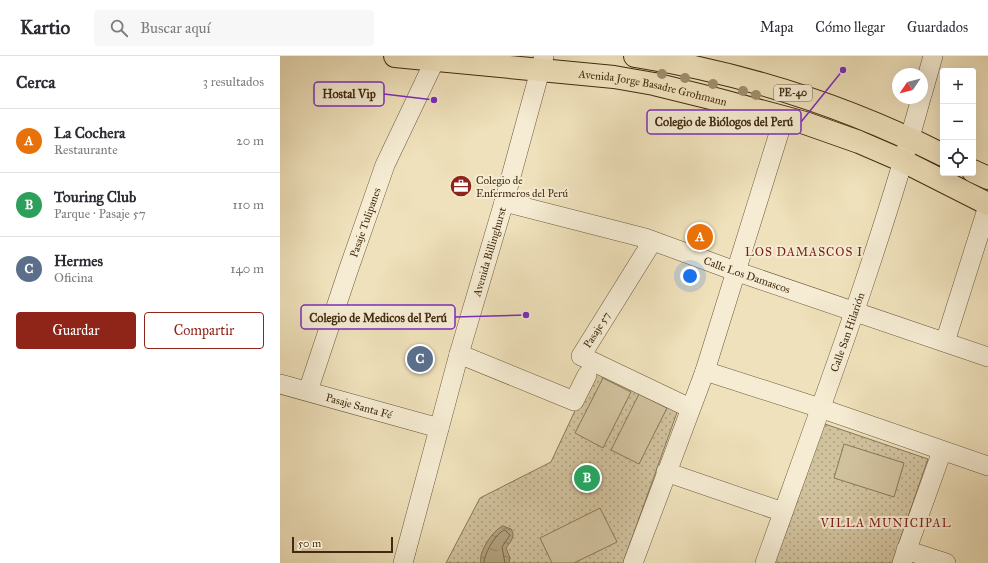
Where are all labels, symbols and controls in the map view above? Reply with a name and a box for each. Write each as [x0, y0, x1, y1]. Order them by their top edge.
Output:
search box [94, 10, 374, 46]
text: Kartio [20, 16, 70, 39]
icon: search [108, 17, 130, 39]
text: Buscar aquí [140, 19, 211, 37]
text: Mapa [760, 19, 793, 36]
text: Cómo llegar [815, 19, 885, 36]
text: Guardados [907, 19, 968, 36]
street label: Avenida Jorge Basadre Grohmann [577, 67, 728, 108]
north arrow [892, 68, 928, 104]
map controls [940, 68, 976, 176]
button: + [940, 68, 976, 104]
text: Cerca [16, 72, 55, 93]
text: 3 resultados [203, 74, 264, 90]
callout: Hostal Vip [314, 82, 384, 106]
road number: PE-40 [774, 85, 812, 101]
text: Hostal Vip [322, 87, 376, 102]
button: − [940, 104, 976, 140]
callout: Colegio de Biólogos del Perú [647, 110, 801, 134]
text: Colegio de Biólogos del Perú [655, 115, 794, 130]
text: La Cochera [54, 124, 125, 142]
text: A [25, 133, 33, 149]
text: 20 m [236, 133, 264, 149]
button: locate [940, 140, 976, 176]
text: Restaurante [54, 142, 118, 158]
office icon: Colegio de Enfermeros del Perú [448, 173, 474, 199]
place label: Colegio de Enfermeros del Perú [476, 174, 568, 200]
street label: Pasaje Tulipanes [347, 186, 383, 259]
text: Touring Club [54, 188, 136, 206]
text: B [25, 197, 33, 213]
text: 110 m [232, 197, 264, 213]
street label: Avenida Billinghurst [470, 205, 509, 299]
text: Parque · Pasaje 57 [54, 206, 146, 222]
pin: A [687, 222, 713, 252]
district label: LOS DAMASCOS I [745, 245, 863, 259]
text: Hermes [54, 252, 103, 270]
street label: Calle Los Damascos [702, 254, 792, 296]
text: C [25, 261, 33, 277]
text: 140 m [230, 261, 264, 277]
your location [680, 266, 700, 286]
text: Oficina [54, 270, 93, 286]
street label: Calle San Hilarión [827, 291, 867, 374]
callout: Colegio de Medicos del Perú [301, 305, 455, 329]
street label: Pasaje 57 [581, 309, 613, 350]
text: Colegio de Medicos del Perú [309, 311, 447, 326]
button: Guardar [16, 312, 136, 349]
button: Compartir [144, 312, 264, 349]
pin: C [407, 344, 433, 374]
street label: Pasaje Santa Fé [324, 390, 394, 421]
pin: B [574, 463, 600, 493]
district label: VILLA MUNICIPAL [819, 516, 952, 530]
scale bar [292, 535, 393, 554]
text: 50 m [298, 537, 321, 550]

